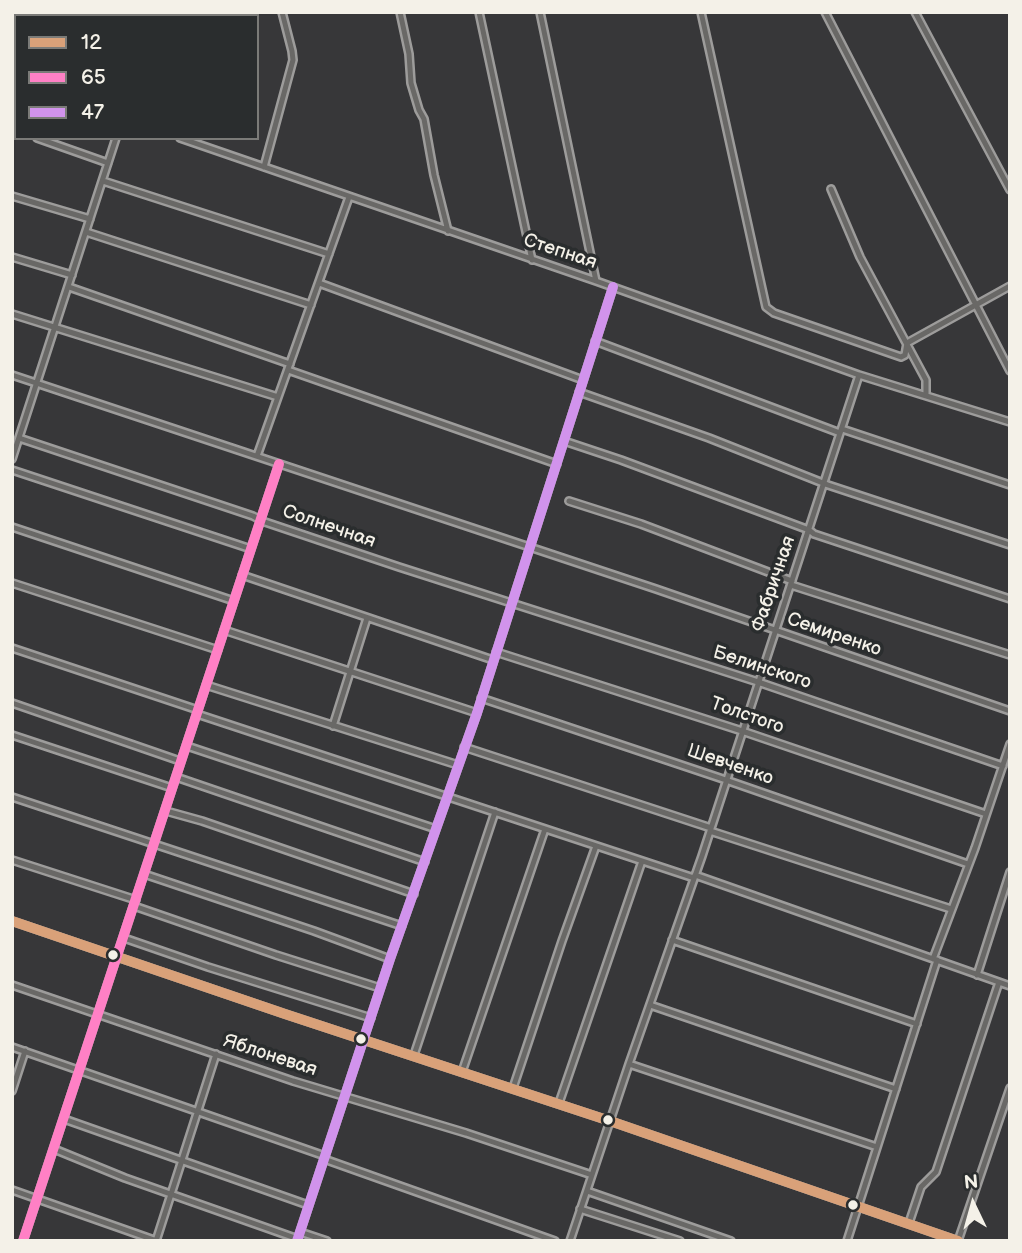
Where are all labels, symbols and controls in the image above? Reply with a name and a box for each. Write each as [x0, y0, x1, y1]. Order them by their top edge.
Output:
legend [14, 14, 259, 140]
text: 12 [81, 30, 102, 55]
text: 65 [81, 65, 106, 90]
text: 47 [81, 100, 104, 125]
street label: Степная [520, 229, 600, 275]
street label: Солнечная [279, 500, 379, 554]
street label: Фабричная [747, 533, 801, 635]
street label: Семиренко [784, 608, 884, 662]
street label: Белинского [710, 641, 814, 695]
street label: Толстого [707, 693, 787, 739]
street label: Шевченко [684, 740, 776, 790]
unlabelled marker [106, 948, 120, 962]
street label: Яблоневая [220, 1030, 320, 1082]
unlabelled marker [354, 1032, 368, 1046]
unlabelled marker [601, 1113, 615, 1127]
north arrow [938, 1169, 1008, 1239]
text: N [963, 1171, 979, 1195]
unlabelled marker [846, 1198, 860, 1212]

